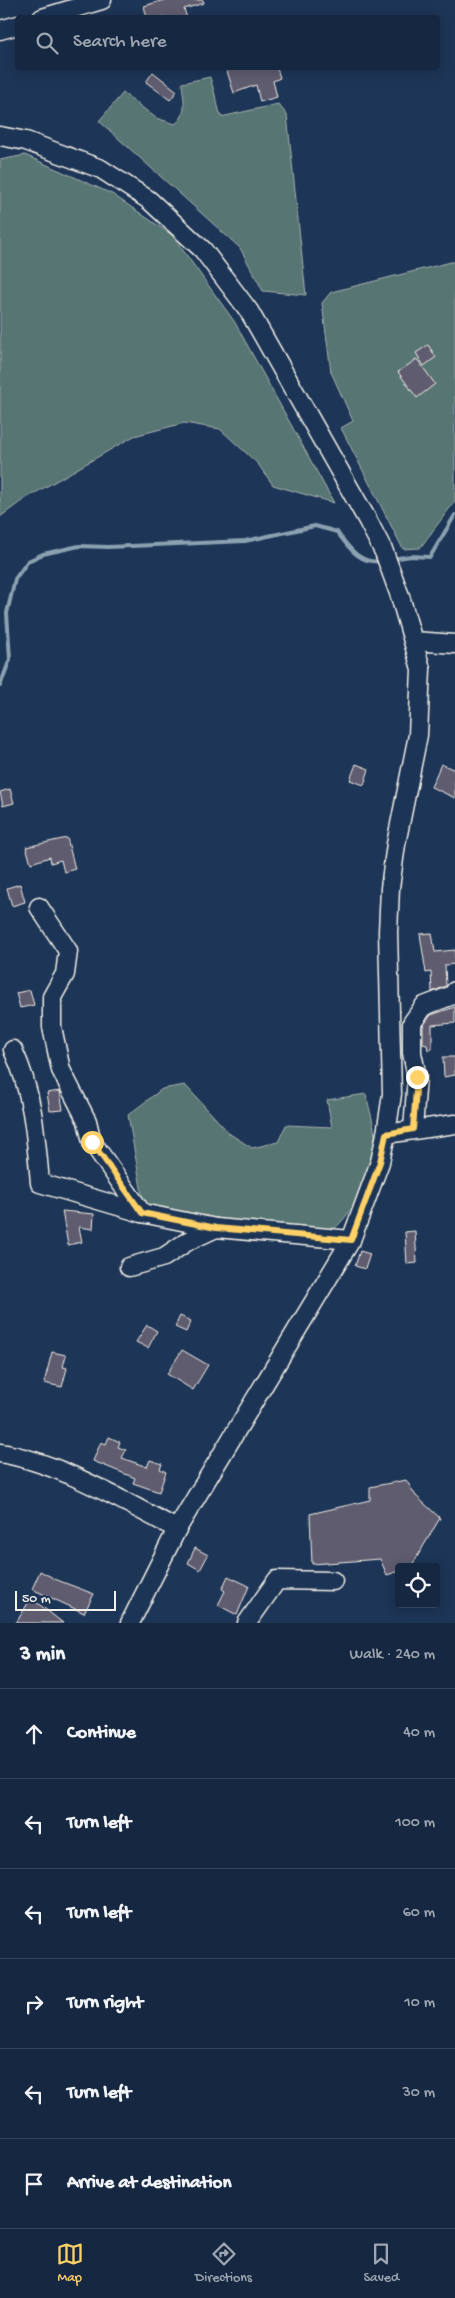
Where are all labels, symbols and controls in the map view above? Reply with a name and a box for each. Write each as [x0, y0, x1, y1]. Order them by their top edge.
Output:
search box [15, 15, 440, 70]
icon: search [33, 29, 61, 57]
text: Search here [73, 31, 167, 54]
route end [406, 1066, 429, 1089]
route start [81, 1131, 104, 1154]
map controls [395, 1563, 440, 1608]
button: locate [395, 1563, 440, 1608]
scale bar [15, 1588, 116, 1611]
text: 50 m [22, 1591, 51, 1608]
text: 3 min [20, 1643, 65, 1668]
text: Walk · 240 m [350, 1646, 435, 1665]
icon: ahead [20, 1720, 48, 1748]
text: Continue [67, 1722, 136, 1745]
text: 40 m [403, 1724, 435, 1743]
icon: left [20, 1810, 48, 1838]
text: Turn left [67, 1812, 131, 1835]
text: 100 m [395, 1814, 435, 1833]
icon: left [20, 1900, 48, 1928]
text: Turn left [67, 1902, 131, 1925]
text: 60 m [403, 1904, 435, 1923]
icon: right [20, 1990, 48, 2018]
text: Turn right [67, 1992, 143, 2015]
text: 10 m [404, 1994, 435, 2013]
icon: left [20, 2080, 48, 2108]
text: Turn left [67, 2082, 131, 2105]
text: 30 m [402, 2084, 435, 2103]
icon: arrive [20, 2170, 48, 2198]
text: Arrive at destination [67, 2172, 231, 2195]
tab: Map [56, 2240, 84, 2287]
tab: Directions [195, 2240, 252, 2287]
tab: Saved [363, 2240, 399, 2287]

